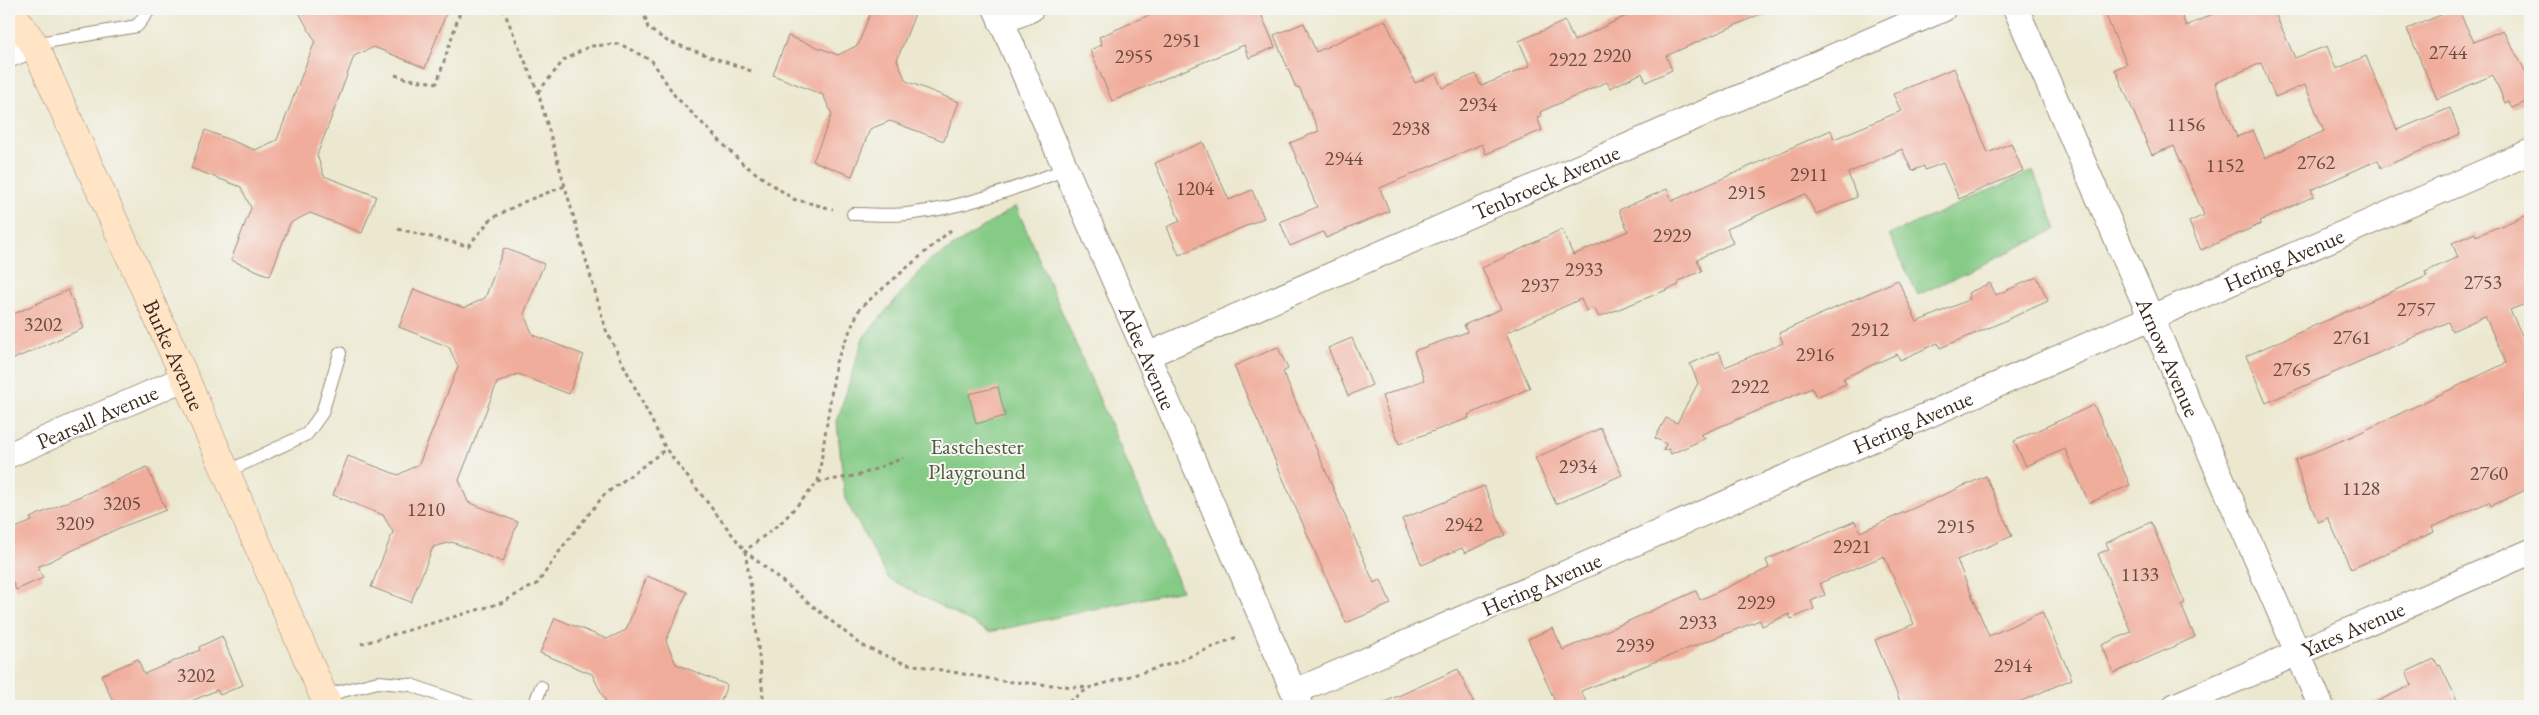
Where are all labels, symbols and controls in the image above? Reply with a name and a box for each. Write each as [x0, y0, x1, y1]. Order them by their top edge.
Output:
house number: 2951 [1163, 27, 1201, 53]
house number: 2744 [2429, 39, 2468, 65]
house number: 2920 [1593, 42, 1632, 68]
house number: 2955 [1115, 43, 1153, 69]
house number: 2922 [1549, 46, 1588, 72]
house number: 2934 [1459, 91, 1498, 117]
house number: 1156 [2167, 111, 2206, 137]
house number: 2938 [1392, 115, 1430, 141]
street label: Tenbroeck Avenue [1468, 137, 1625, 227]
house number: 2944 [1325, 145, 1364, 171]
house number: 2762 [2297, 149, 2336, 175]
house number: 1152 [2206, 152, 2245, 178]
house number: 2911 [1790, 161, 1828, 187]
house number: 1204 [1176, 175, 1215, 201]
house number: 2915 [1728, 179, 1766, 205]
street label: Hering Avenue [2219, 221, 2349, 299]
house number: 2929 [1653, 222, 1692, 248]
house number: 2933 [1565, 256, 1603, 282]
house number: 2753 [2464, 269, 2502, 295]
house number: 2937 [1521, 272, 1560, 298]
street label: Arnow Avenue [2129, 292, 2207, 422]
street label: Burke Avenue [136, 295, 211, 415]
house number: 2757 [2397, 296, 2436, 322]
street label: Adee Avenue [1112, 300, 1183, 415]
house number: 3202 [24, 311, 63, 337]
house number: 2912 [1851, 316, 1890, 342]
house number: 2761 [2333, 324, 2371, 350]
house number: 2916 [1796, 341, 1835, 367]
house number: 2765 [2273, 356, 2311, 382]
house number: 2922 [1731, 373, 1770, 399]
street label: Pearsall Avenue [32, 378, 163, 456]
street label: Hering Avenue [1848, 383, 1978, 461]
park label: Eastchester Playground [928, 432, 1027, 486]
house number: 2934 [1559, 453, 1598, 479]
house number: 2760 [2470, 460, 2509, 486]
house number: 1128 [2342, 475, 2380, 501]
house number: 3205 [103, 490, 141, 516]
house number: 1210 [407, 496, 446, 522]
house number: 3209 [56, 510, 95, 536]
house number: 2942 [1445, 511, 1484, 537]
house number: 2915 [1937, 513, 1975, 539]
house number: 2921 [1833, 533, 1871, 559]
street label: Hering Avenue [1477, 545, 1606, 623]
house number: 1133 [2121, 561, 2159, 587]
house number: 2929 [1737, 589, 1776, 615]
street label: Yates Avenue [2297, 594, 2410, 664]
house number: 2933 [1679, 609, 1717, 635]
house number: 2939 [1616, 632, 1655, 658]
house number: 2914 [1994, 652, 2033, 678]
house number: 3202 [177, 662, 216, 688]

